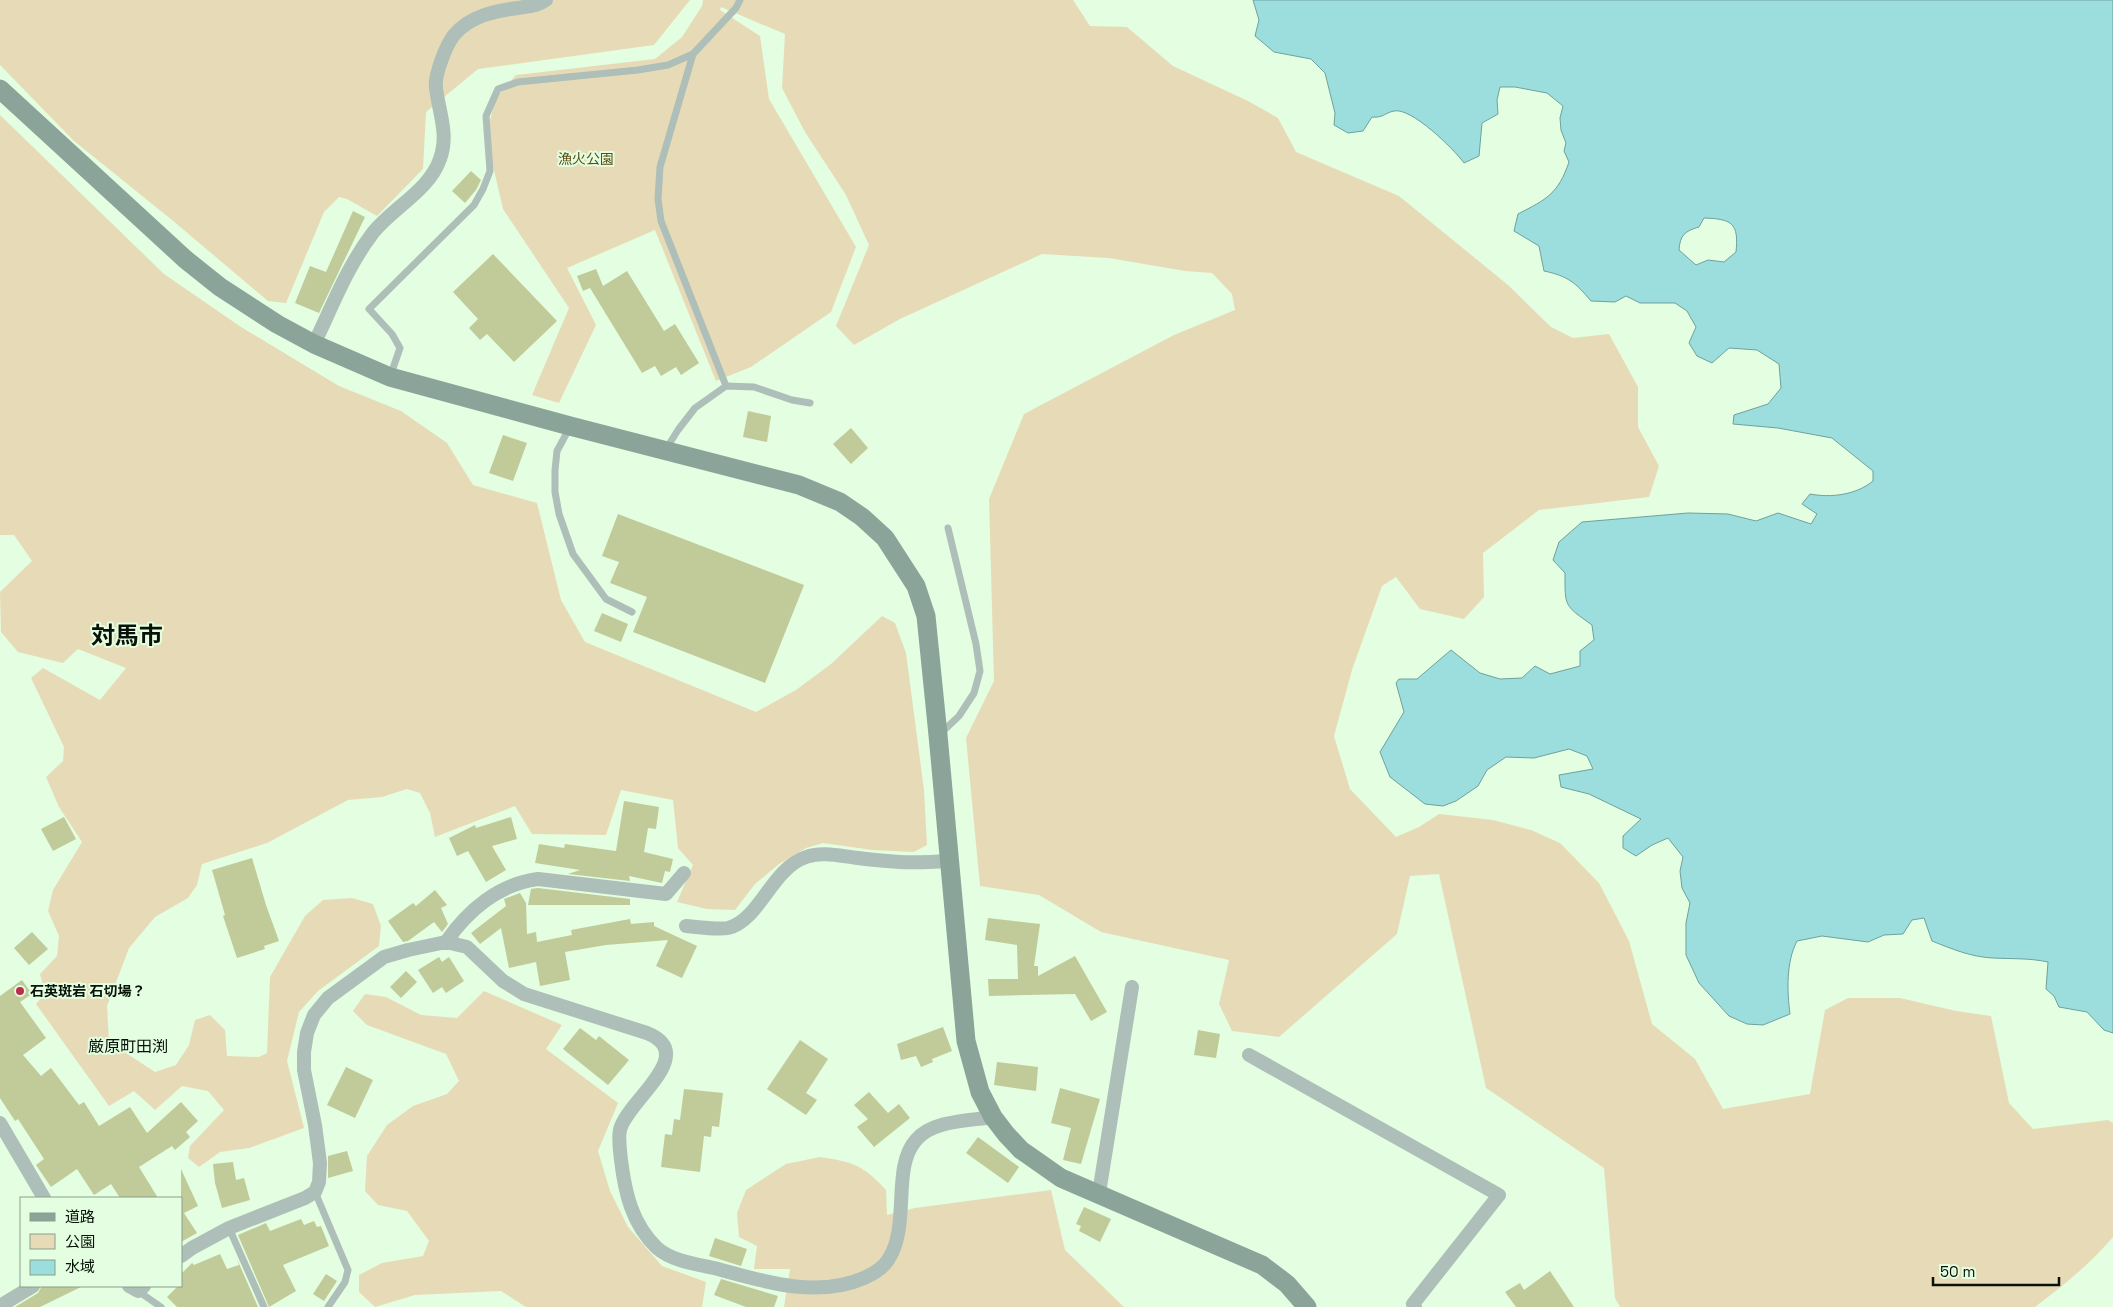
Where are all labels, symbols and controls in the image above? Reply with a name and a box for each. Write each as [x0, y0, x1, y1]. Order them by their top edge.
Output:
park label: 漁火公園 [558, 150, 614, 168]
district label: 対馬市 [91, 620, 163, 651]
place label: 石英斑岩 石切場？ [30, 982, 146, 1000]
marker: 石英斑岩 石切場？ [14, 985, 26, 997]
district label: 厳原町田渕 [88, 1036, 168, 1057]
legend [20, 1197, 182, 1287]
text: 道路 [65, 1207, 95, 1226]
text: 公園 [65, 1232, 95, 1251]
scale bar [1933, 1254, 2059, 1286]
text: 水域 [65, 1257, 95, 1276]
text: 50 m [1940, 1262, 1975, 1281]

